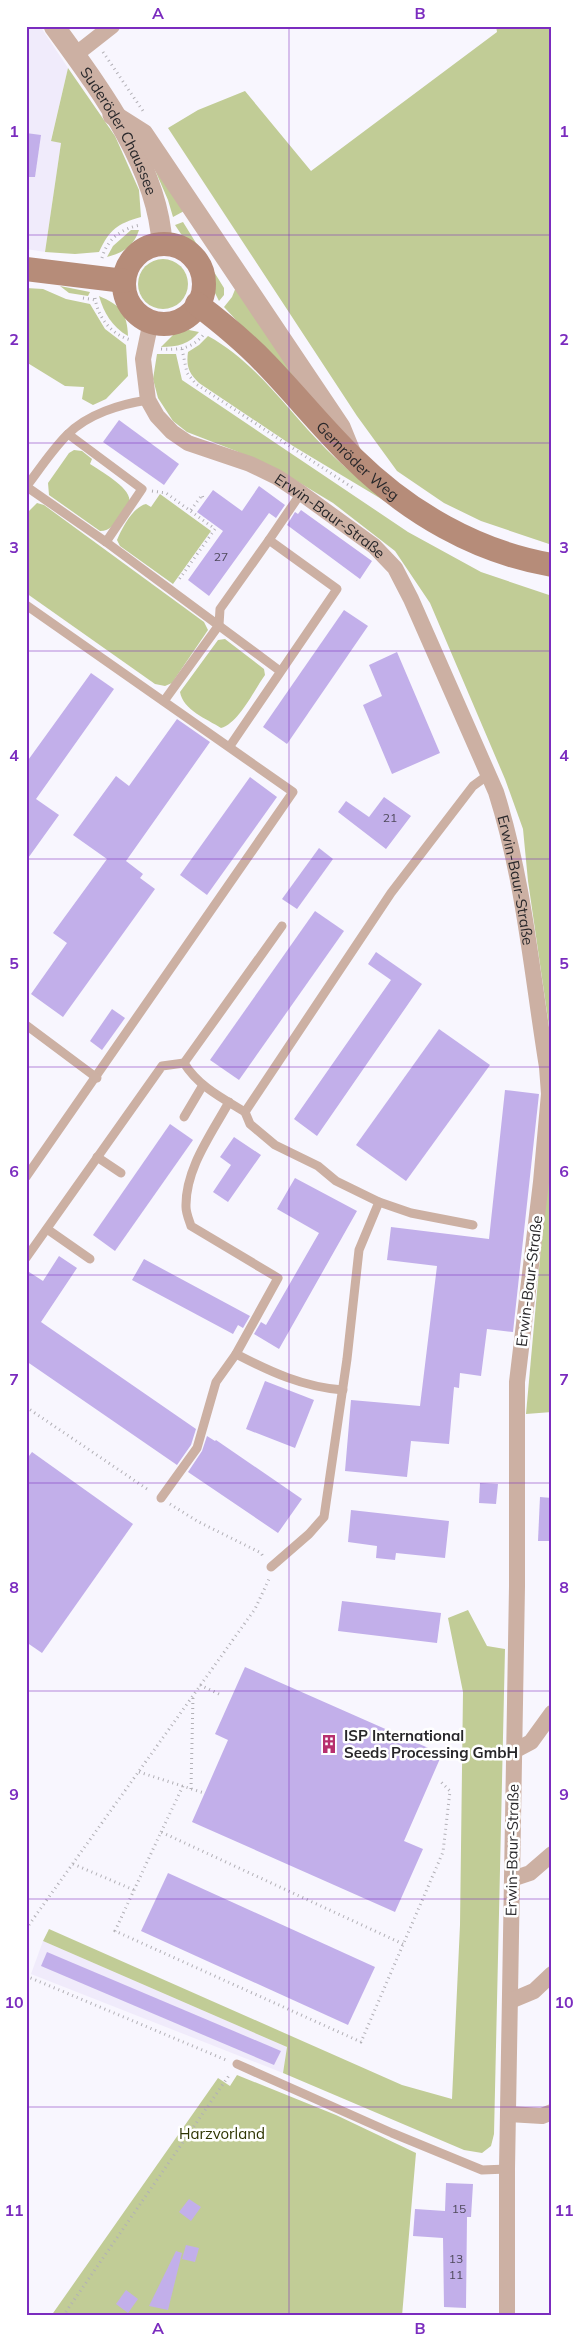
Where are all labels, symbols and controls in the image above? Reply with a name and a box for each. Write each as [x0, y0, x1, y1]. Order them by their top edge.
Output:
text: A [152, 3, 164, 23]
text: B [414, 3, 426, 23]
street label: Suderöder Chaussee [77, 63, 162, 197]
text: 1 [9, 121, 19, 141]
text: 1 [559, 121, 569, 141]
text: 2 [9, 329, 19, 349]
text: 2 [559, 329, 569, 349]
street label: Gernröder Weg [313, 417, 403, 504]
street label: Erwin-Baur-Straße [271, 469, 390, 562]
text: 3 [9, 537, 19, 557]
text: 3 [559, 537, 569, 557]
house number: 27 [214, 549, 228, 564]
text: 4 [9, 745, 19, 765]
text: 4 [559, 745, 569, 765]
house number: 21 [383, 810, 397, 825]
street label: Erwin-Baur-Straße [494, 813, 538, 946]
text: 5 [9, 953, 19, 973]
text: 5 [559, 953, 569, 973]
text: 6 [9, 1161, 19, 1181]
text: 6 [559, 1161, 569, 1181]
street label: Erwin-Baur-Straße [512, 1214, 546, 1348]
text: 7 [9, 1369, 19, 1389]
text: 7 [559, 1369, 569, 1389]
text: 8 [9, 1577, 19, 1597]
text: 8 [559, 1577, 569, 1597]
place label: ISP International Seeds Processing GmbH [344, 1726, 518, 1762]
building icon: ISP International Seeds Processing GmbH [318, 1733, 340, 1755]
text: 9 [9, 1784, 19, 1804]
street label: Erwin-Baur-Straße [501, 1784, 523, 1916]
text: 9 [559, 1784, 569, 1804]
text: 10 [4, 1992, 24, 2012]
text: 10 [554, 1992, 574, 2012]
park label: Harzvorland [179, 2124, 265, 2143]
text: 11 [4, 2200, 24, 2220]
text: 11 [554, 2200, 574, 2220]
house number: 15 [452, 2201, 466, 2216]
house number: 13 [449, 2251, 463, 2266]
house number: 11 [449, 2267, 463, 2282]
text: A [152, 2318, 164, 2338]
text: B [414, 2318, 426, 2338]

